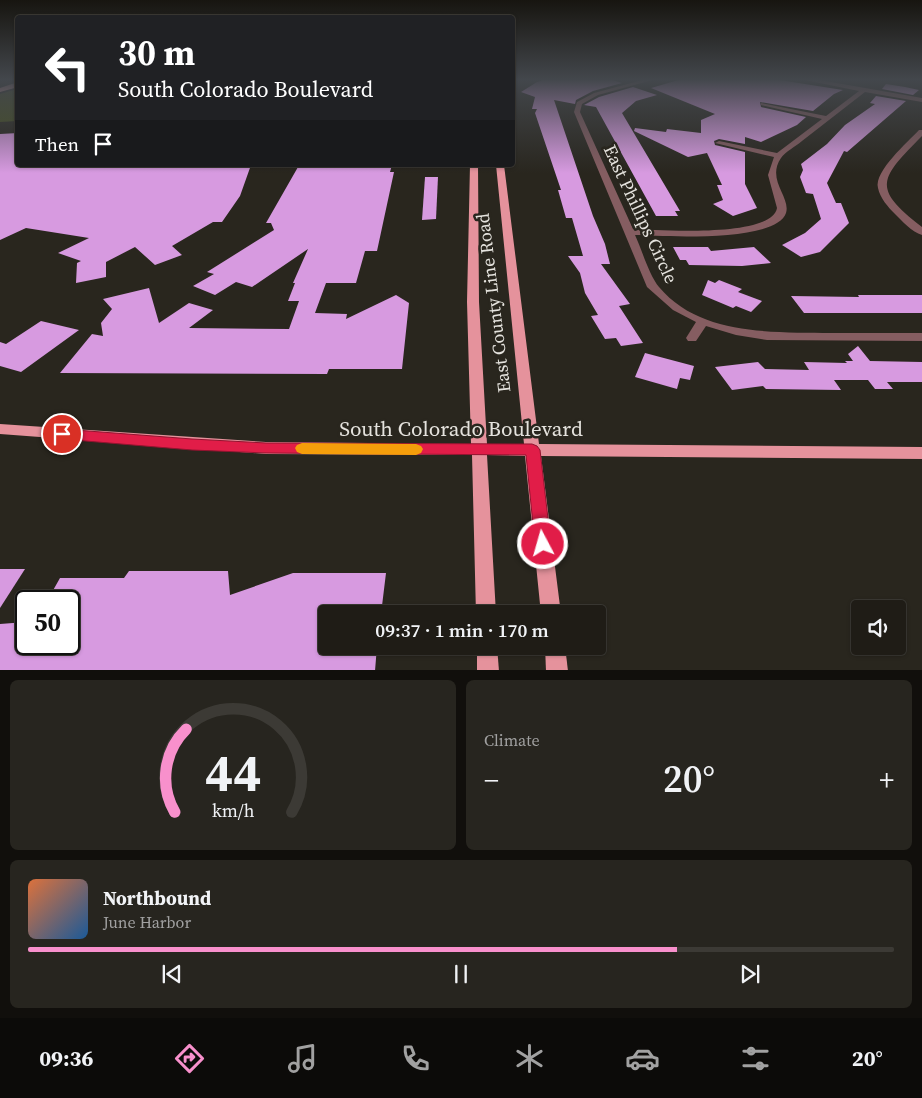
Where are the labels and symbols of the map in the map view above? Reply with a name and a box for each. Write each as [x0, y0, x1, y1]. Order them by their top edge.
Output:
street label: East Phillips Circle [598, 141, 684, 287]
street label: East County Line Road [470, 212, 516, 394]
pin [41, 413, 83, 455]
street label: South Colorado Boulevard [339, 414, 583, 443]
position arrow [516, 517, 568, 569]
speed limit sign: 50 [15, 590, 80, 655]

